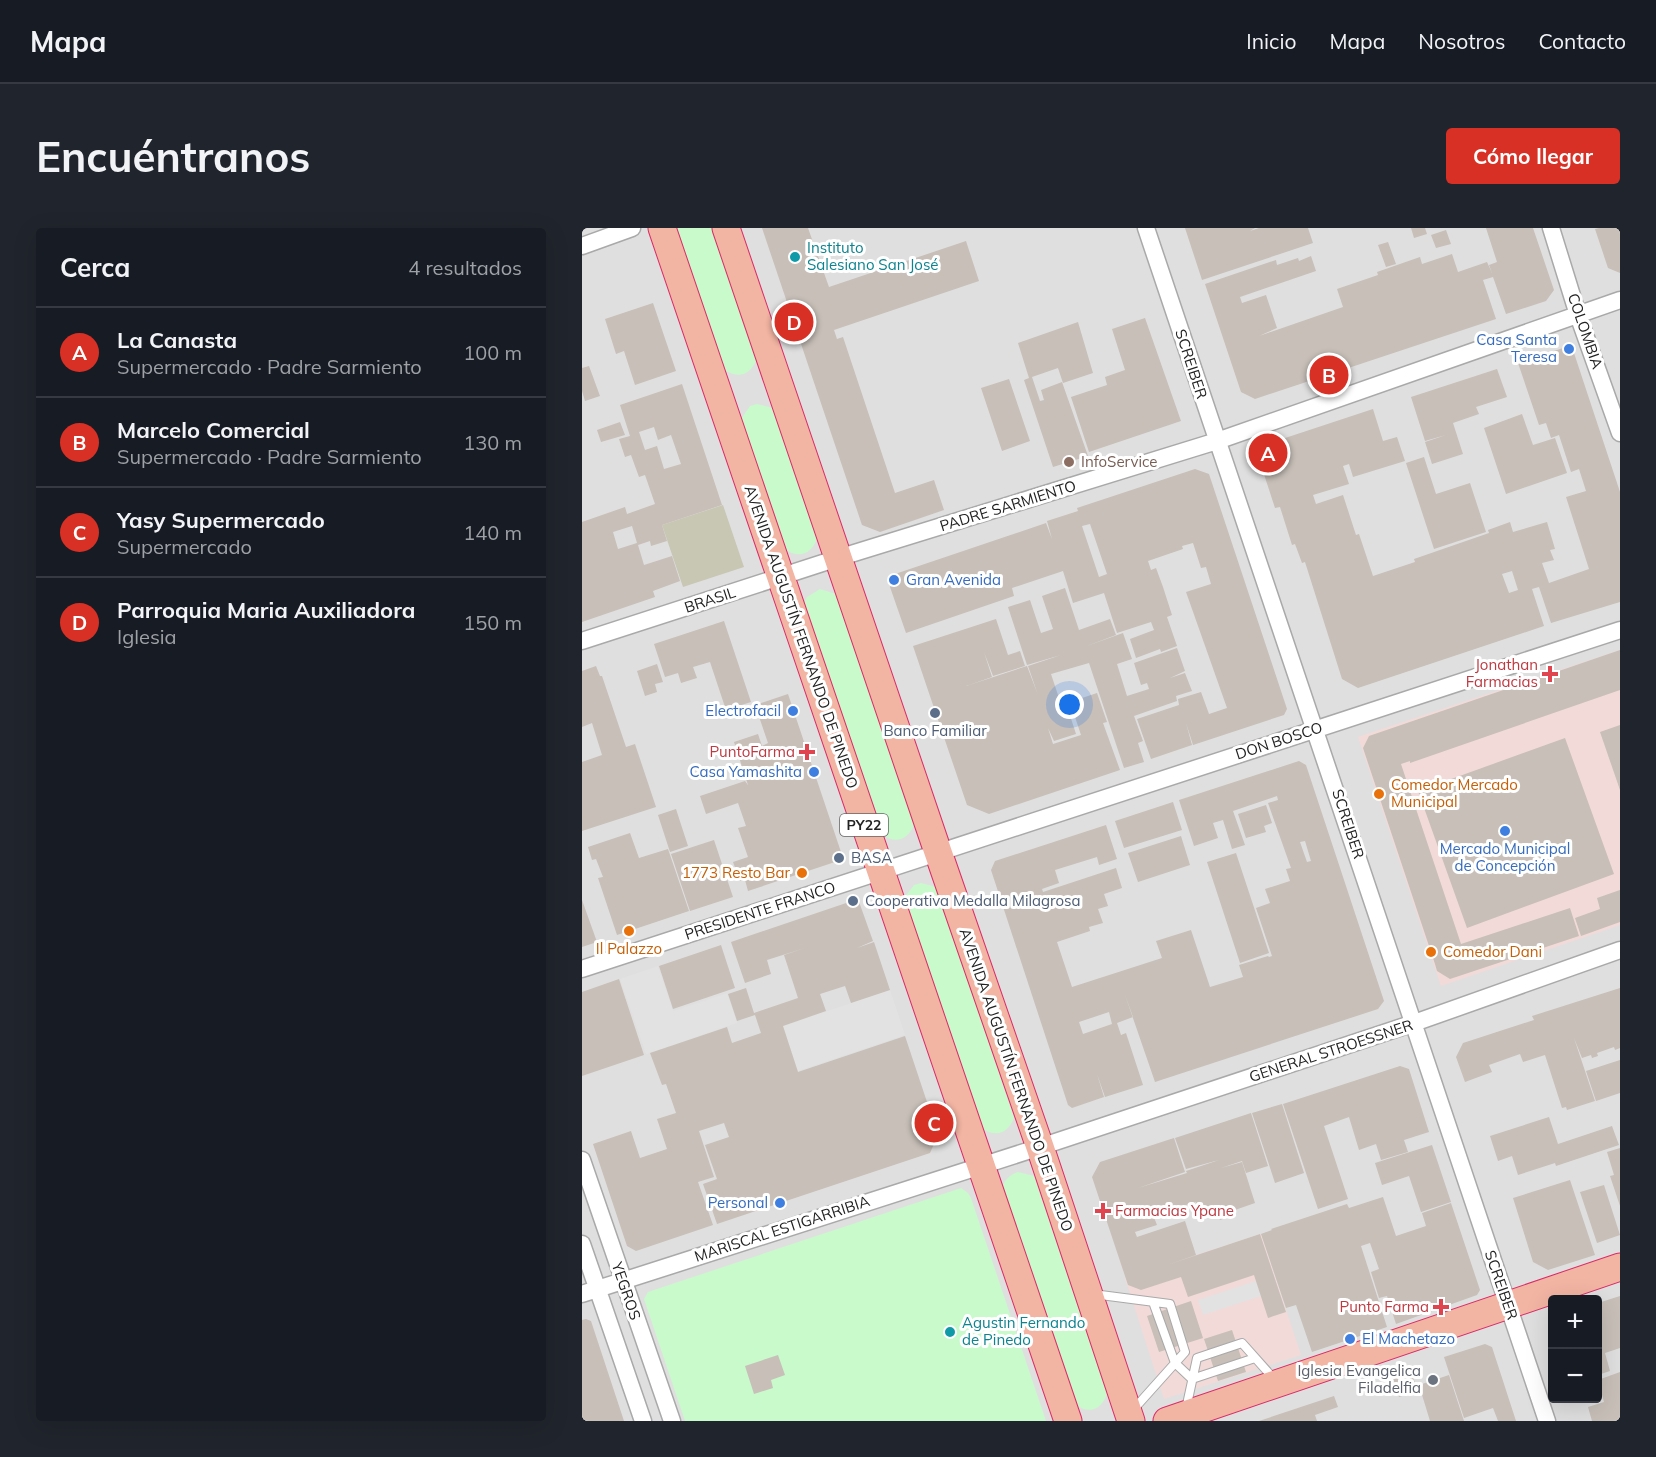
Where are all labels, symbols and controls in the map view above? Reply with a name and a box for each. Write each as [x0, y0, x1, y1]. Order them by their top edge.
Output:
text: Mapa [30, 24, 106, 59]
text: Inicio [1246, 28, 1296, 54]
text: Mapa [1329, 28, 1385, 54]
text: Nosotros [1418, 28, 1505, 54]
text: Contacto [1538, 28, 1626, 54]
button: Cómo llegar [1446, 128, 1620, 184]
text: Encuéntranos [36, 130, 310, 183]
place label: Instituto Salesiano San José [807, 238, 939, 274]
marker: Instituto Salesiano San José [788, 250, 802, 264]
text: Cerca [60, 251, 130, 284]
text: 4 resultados [408, 255, 522, 280]
street label: COLOMBIA [1564, 291, 1607, 371]
pin: D [774, 300, 814, 344]
text: La Canasta [117, 326, 237, 354]
street label: SCREIBER [1171, 327, 1212, 401]
place label: Casa Santa Teresa [1476, 330, 1557, 366]
text: A [72, 340, 87, 365]
text: 100 m [463, 340, 522, 365]
marker: Casa Santa Teresa [1562, 342, 1576, 356]
pin: B [1310, 352, 1348, 398]
text: Supermercado · Padre Sarmiento [117, 354, 422, 379]
text: Marcelo Comercial [117, 416, 310, 444]
text: B [73, 430, 86, 455]
text: 130 m [463, 430, 522, 455]
pin: A [1248, 430, 1288, 476]
text: Supermercado · Padre Sarmiento [117, 444, 422, 469]
place label: InfoService [1081, 452, 1157, 471]
marker: InfoService [1062, 455, 1076, 469]
street label: PADRE SARMIENTO [937, 476, 1078, 535]
street label: AVENIDA AUGUSTÍN FERNANDO DE PINEDO [740, 483, 863, 791]
text: Yasy Supermercado [117, 506, 325, 534]
text: C [73, 520, 86, 545]
text: 140 m [463, 520, 522, 545]
text: Supermercado [117, 534, 252, 559]
place label: Gran Avenida [906, 570, 1001, 589]
marker: Gran Avenida [887, 573, 901, 587]
street label: BRASIL [682, 582, 738, 617]
text: Parroquia Maria Auxiliadora [117, 596, 415, 624]
text: D [72, 610, 87, 635]
text: 150 m [463, 610, 522, 635]
text: Iglesia [117, 624, 177, 649]
place label: Jonathan Farmacias [1466, 655, 1538, 691]
marker: Jonathan Farmacias [1543, 667, 1557, 681]
your location [1055, 690, 1084, 719]
place label: Electrofacil [705, 701, 781, 720]
marker: Electrofacil [786, 704, 800, 718]
marker: Banco Familiar [928, 706, 942, 720]
street label: DON BOSCO [1233, 717, 1325, 764]
place label: Banco Familiar [883, 721, 987, 740]
place label: PuntoFarma [709, 742, 795, 761]
marker: PuntoFarma [800, 745, 814, 759]
place label: Casa Yamashita [689, 762, 802, 781]
marker: Casa Yamashita [807, 765, 821, 779]
place label: Comedor Mercado Municipal [1391, 775, 1518, 811]
street label: SCREIBER [1328, 787, 1369, 861]
marker: Comedor Mercado Municipal [1372, 787, 1386, 801]
road number: PY22 [840, 814, 888, 836]
marker: Mercado Municipal de Concepción [1498, 824, 1512, 838]
place label: Mercado Municipal de Concepción [1440, 839, 1570, 875]
place label: BASA [851, 848, 892, 867]
marker: BASA [832, 851, 846, 865]
place label: 1773 Resto Bar [682, 863, 791, 882]
marker: 1773 Resto Bar [795, 866, 809, 880]
street label: PRESIDENTE FRANCO [682, 877, 838, 944]
place label: Cooperativa Medalla Milagrosa [865, 891, 1080, 910]
marker: Cooperativa Medalla Milagrosa [846, 894, 860, 908]
marker: Il Palazzo [622, 924, 636, 938]
street label: AVENIDA AUGUSTÍN FERNANDO DE PINEDO [955, 926, 1078, 1234]
place label: Il Palazzo [596, 939, 662, 958]
place label: Comedor Dani [1443, 942, 1542, 961]
marker: Comedor Dani [1424, 945, 1438, 959]
street label: GENERAL STROESSNER [1247, 1015, 1415, 1086]
pin: C [914, 1100, 954, 1146]
street label: MARISCAL ESTIGARRIBIA [692, 1191, 872, 1266]
place label: Personal [708, 1193, 768, 1212]
marker: Personal [773, 1196, 787, 1210]
place label: Farmacias Ypane [1115, 1201, 1234, 1220]
marker: Farmacias Ypane [1096, 1204, 1110, 1218]
street label: SCREIBER [1481, 1248, 1522, 1322]
street label: YEGROS [607, 1258, 645, 1322]
map controls [1548, 1295, 1602, 1403]
button: + [1548, 1295, 1602, 1349]
place label: Punto Farma [1339, 1297, 1429, 1316]
marker: Punto Farma [1434, 1300, 1448, 1314]
place label: Agustin Fernando de Pinedo [962, 1313, 1085, 1349]
marker: Agustin Fernando de Pinedo [943, 1325, 957, 1339]
place label: El Machetazo [1362, 1329, 1455, 1348]
marker: El Machetazo [1343, 1332, 1357, 1346]
button: − [1548, 1349, 1602, 1403]
place label: Iglesia Evangelica Filadelfia [1297, 1361, 1421, 1397]
marker: Iglesia Evangelica Filadelfia [1426, 1373, 1440, 1387]

